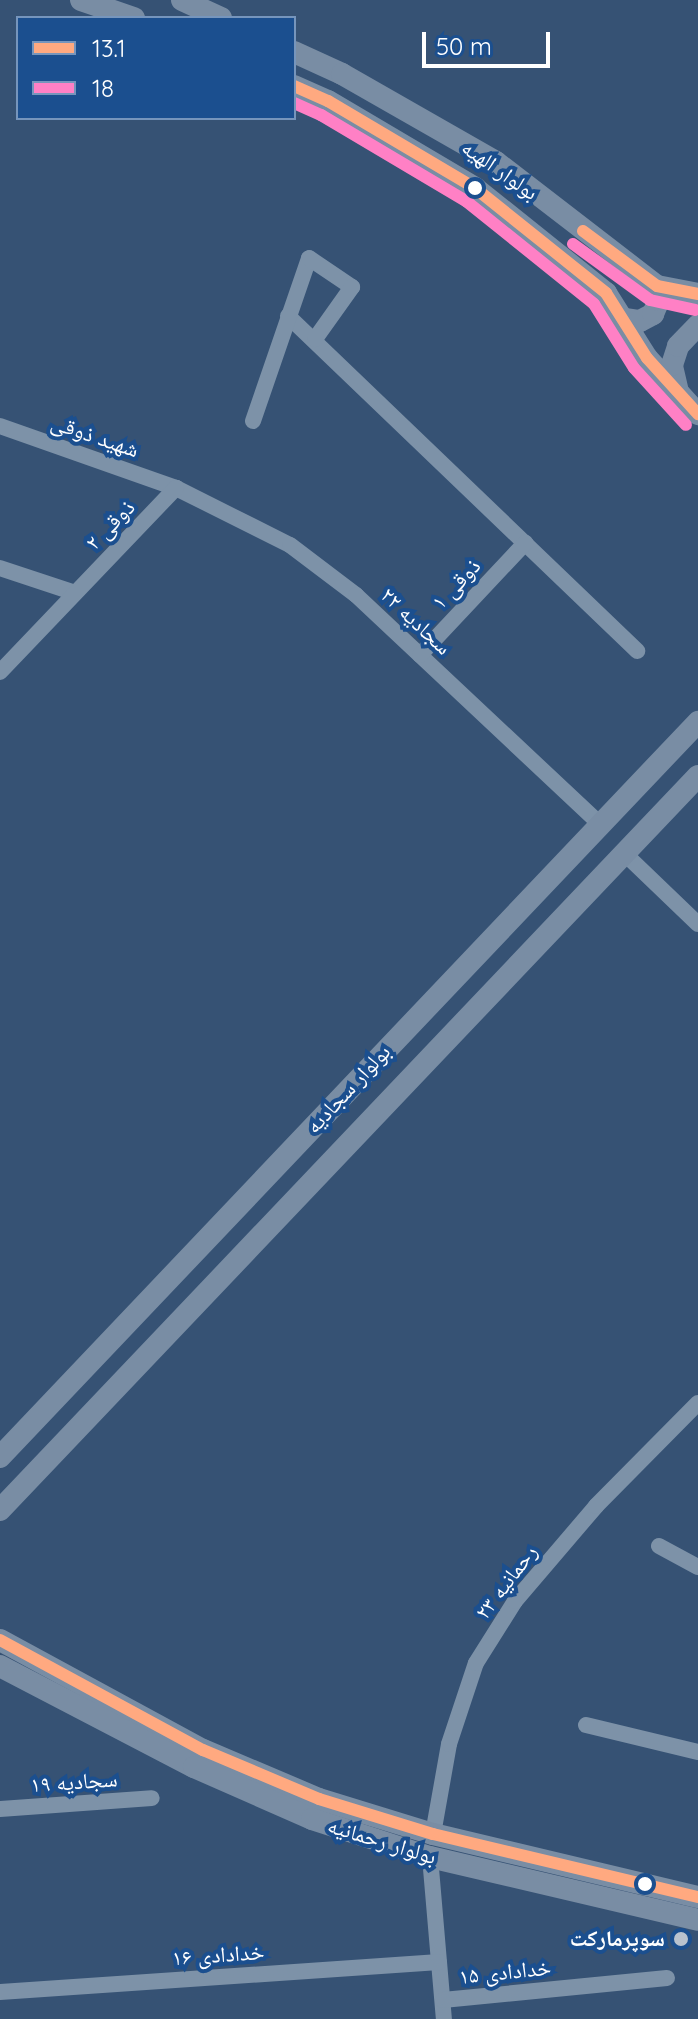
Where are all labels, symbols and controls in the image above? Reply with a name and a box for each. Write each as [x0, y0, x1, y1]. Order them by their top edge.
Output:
legend [16, 16, 296, 120]
scale bar [426, 16, 554, 66]
text: 50 m [436, 31, 492, 61]
text: 13.1 [92, 33, 126, 63]
text: 18 [92, 73, 114, 103]
street label: بولوار الهیه [457, 134, 543, 206]
unlabelled marker [467, 180, 483, 196]
street label: شهید ذوقی [48, 409, 142, 463]
street label: ذوقی ۲ [80, 494, 140, 556]
street label: ذوقی ۱ [426, 553, 486, 615]
street label: سجادیه ۲۲ [375, 582, 457, 660]
street label: بولوار سجادیه [300, 1039, 396, 1139]
street label: رحمانیه ۲۳ [469, 1539, 543, 1625]
street label: سجادیه ۱۹ [30, 1766, 118, 1798]
street label: بولوار رحمانیه [325, 1812, 439, 1870]
unlabelled marker [637, 1876, 653, 1892]
place label: سوپرمارکت [570, 1926, 665, 1952]
marker: سوپرمارکت [672, 1930, 690, 1948]
street label: خدادادی ۱۶ [171, 1939, 265, 1971]
street label: خدادادی ۱۵ [458, 1954, 552, 1990]

